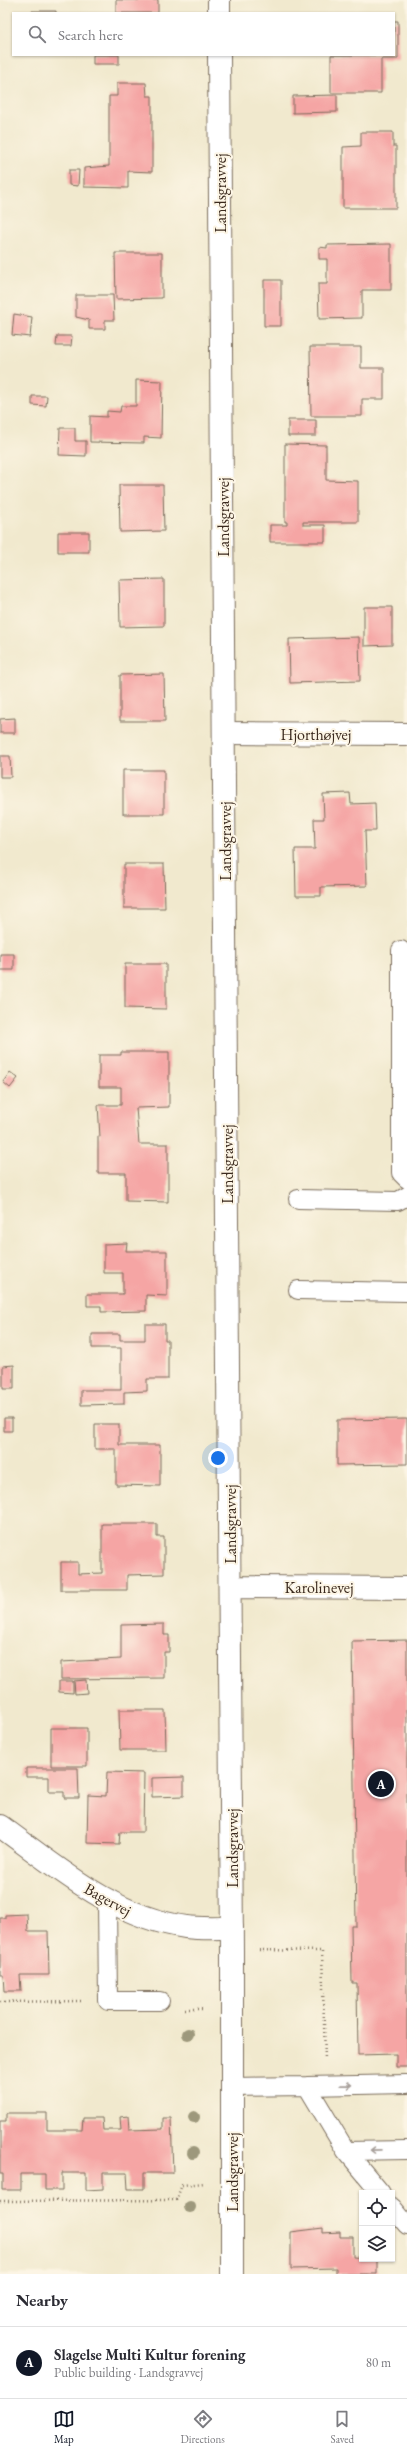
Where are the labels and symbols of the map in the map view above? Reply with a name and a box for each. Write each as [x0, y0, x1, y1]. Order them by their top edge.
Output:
street label: Landsgravvej [210, 153, 231, 233]
street label: Landsgravvej [213, 477, 234, 557]
street label: Hjorthøjvej [281, 724, 351, 745]
street label: Landsgravvej [215, 801, 236, 881]
street label: Landsgravvej [217, 1124, 238, 1204]
your location [208, 1448, 228, 1468]
street label: Landsgravvej [220, 1484, 241, 1564]
street label: Karolinevej [284, 1577, 354, 1598]
pin: A [368, 1769, 394, 1799]
street label: Landsgravvej [222, 1808, 243, 1888]
street label: Bagervej [80, 1878, 135, 1921]
one-way arrow [339, 2081, 352, 2089]
street label: Landsgravvej [222, 2132, 243, 2212]
one-way arrow [370, 2146, 383, 2154]

